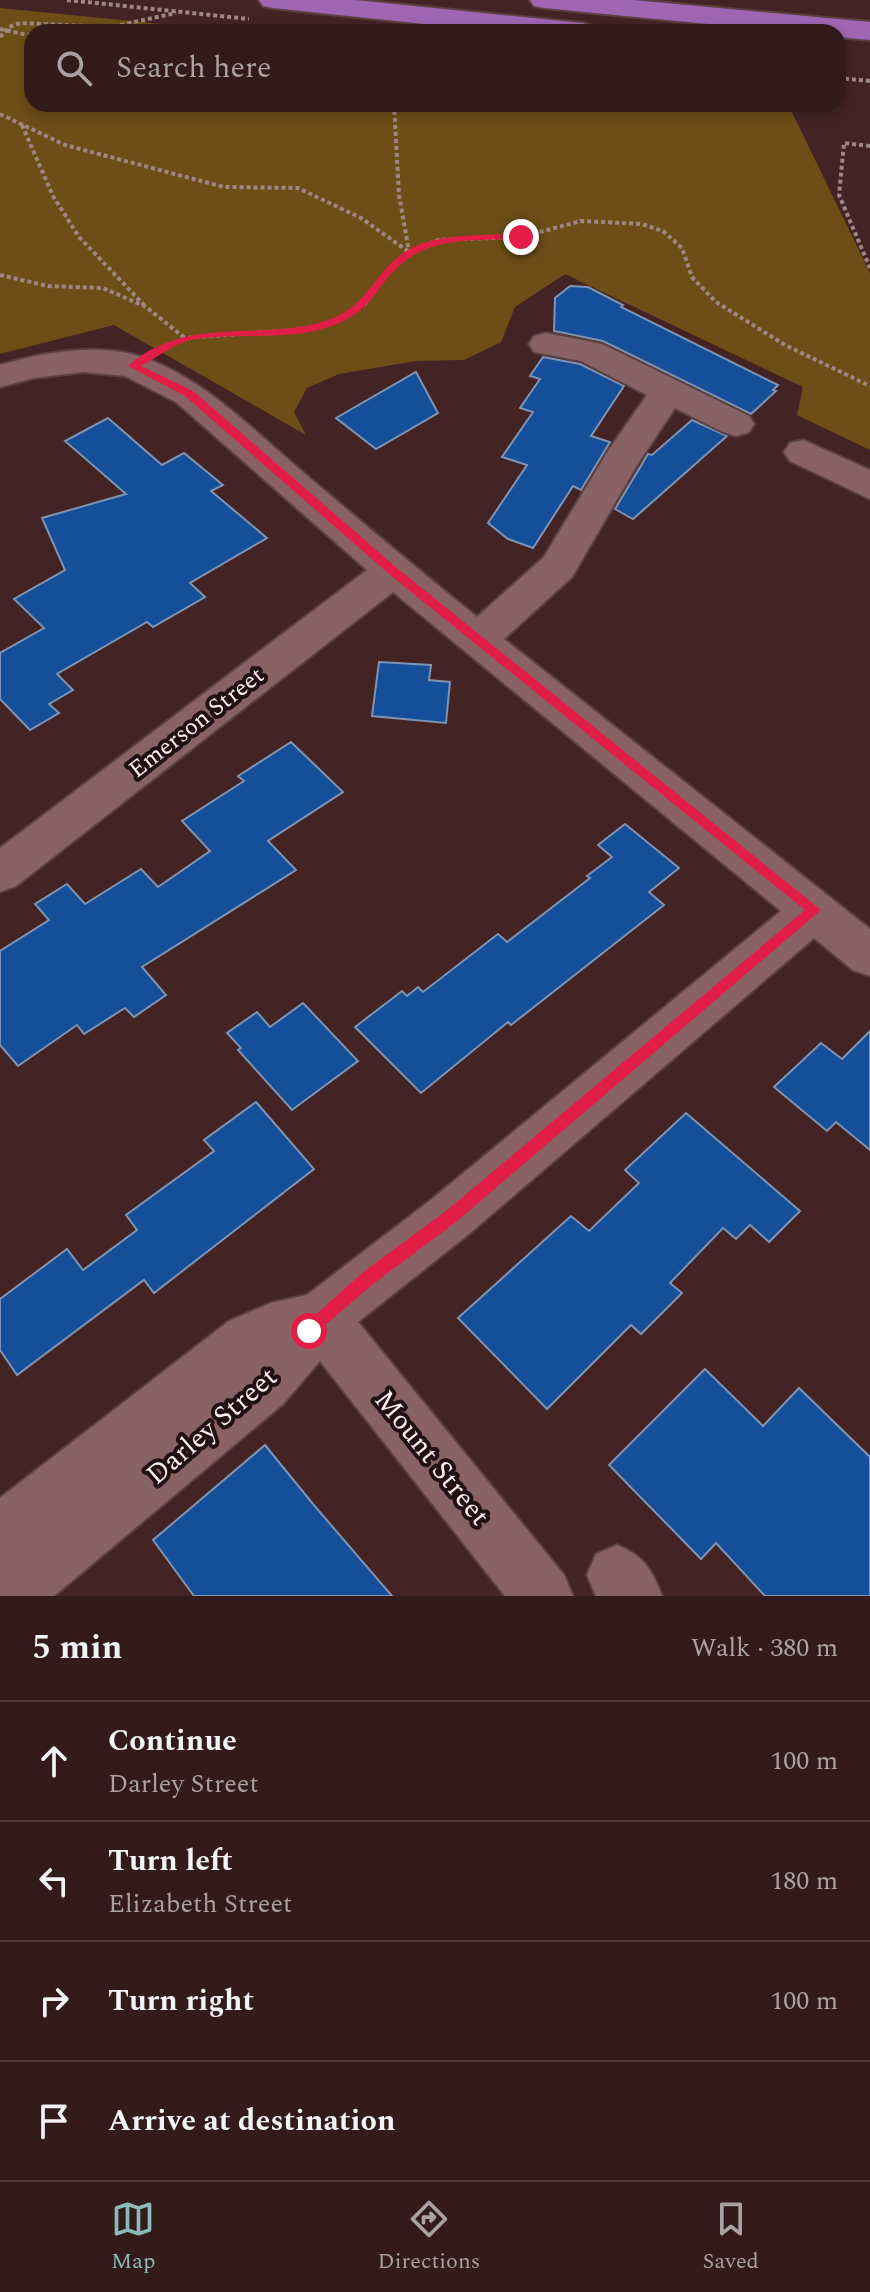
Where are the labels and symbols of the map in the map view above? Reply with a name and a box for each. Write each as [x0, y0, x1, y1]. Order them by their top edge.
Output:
route end [503, 219, 539, 255]
street label: Emerson Street [121, 658, 272, 787]
route start [291, 1313, 327, 1349]
street label: Darley Street [137, 1357, 287, 1496]
street label: Mount Street [363, 1381, 500, 1535]

